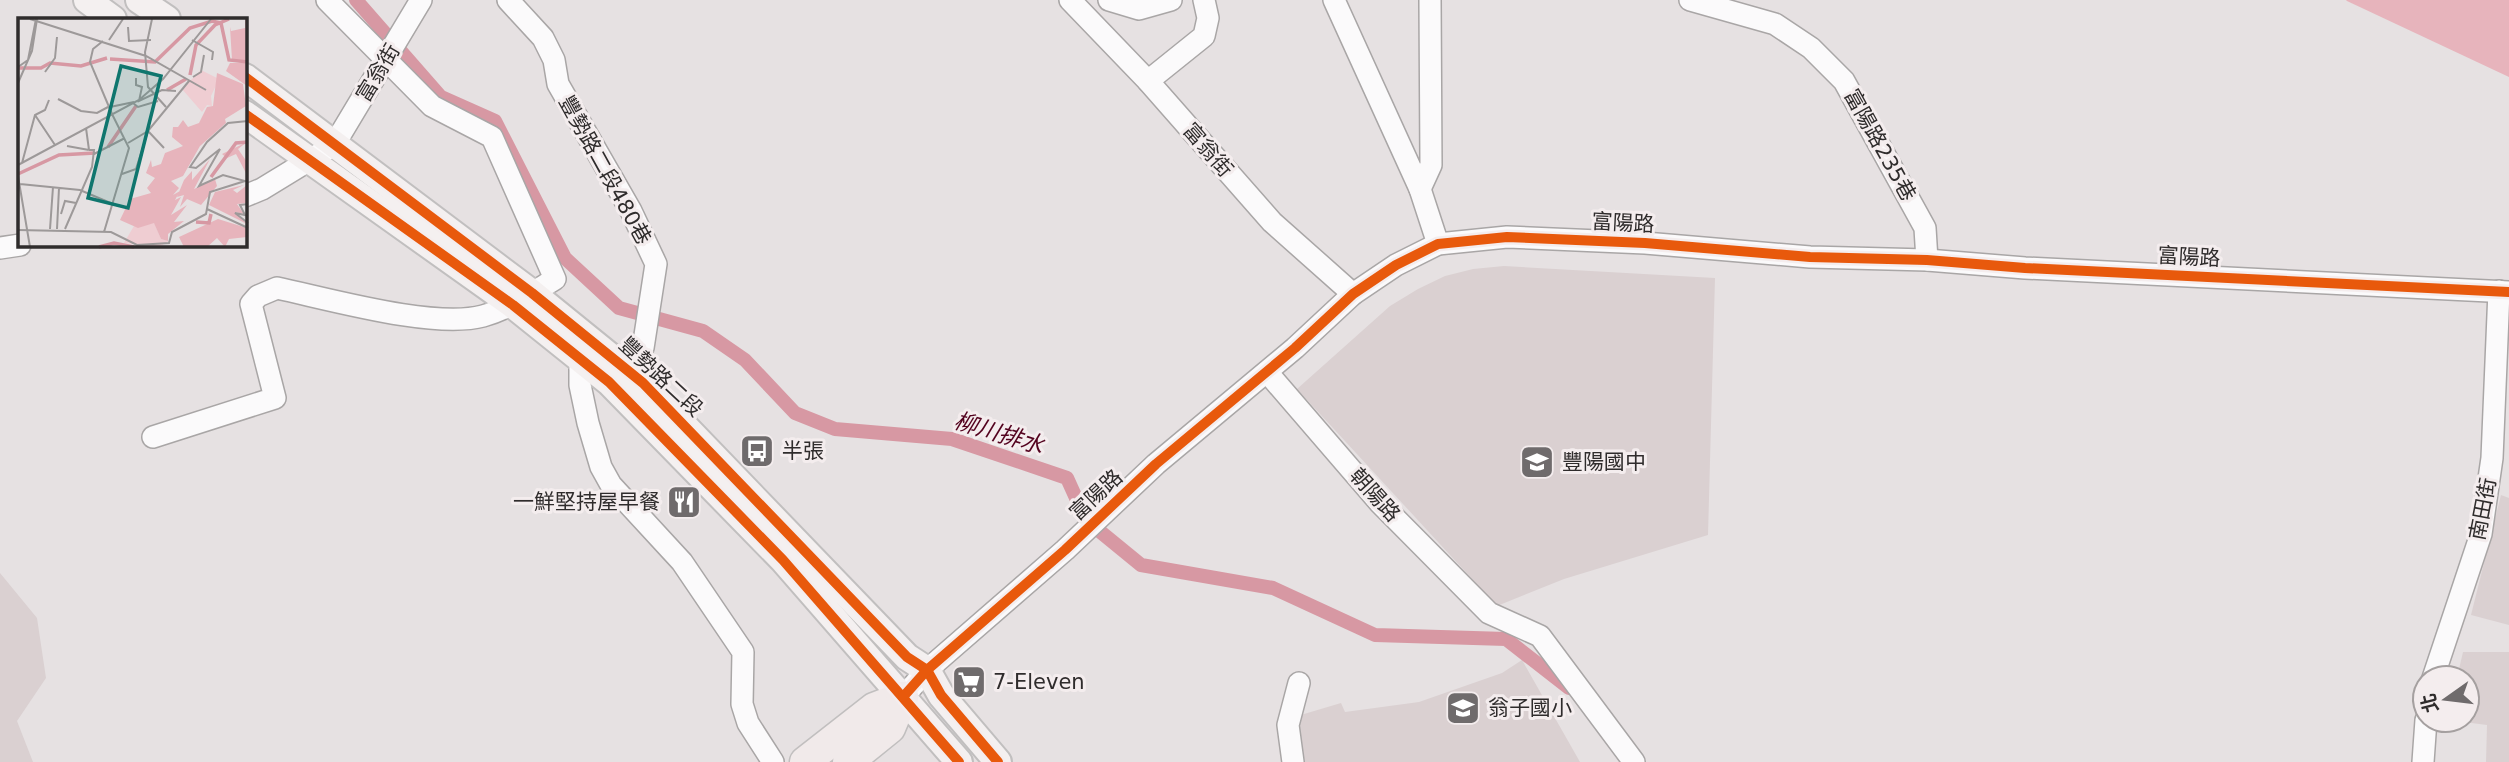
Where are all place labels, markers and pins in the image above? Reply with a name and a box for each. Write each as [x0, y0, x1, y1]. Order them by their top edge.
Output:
bus stop icon: 半張 [738, 432, 776, 470]
place label: 半張 [782, 439, 824, 463]
school or university icon: 豐陽國中 [1518, 443, 1556, 481]
place label: 豐陽國中 [1562, 450, 1646, 474]
restaurant icon: 一鮮堅持屋早餐 [665, 483, 703, 521]
place label: 一鮮堅持屋早餐 [513, 490, 660, 514]
supermarket icon: 7-Eleven [950, 663, 988, 701]
place label: 7-Eleven [993, 670, 1085, 694]
school or university icon: 翁子國小 [1444, 689, 1482, 727]
place label: 翁子國小 [1488, 696, 1572, 720]

